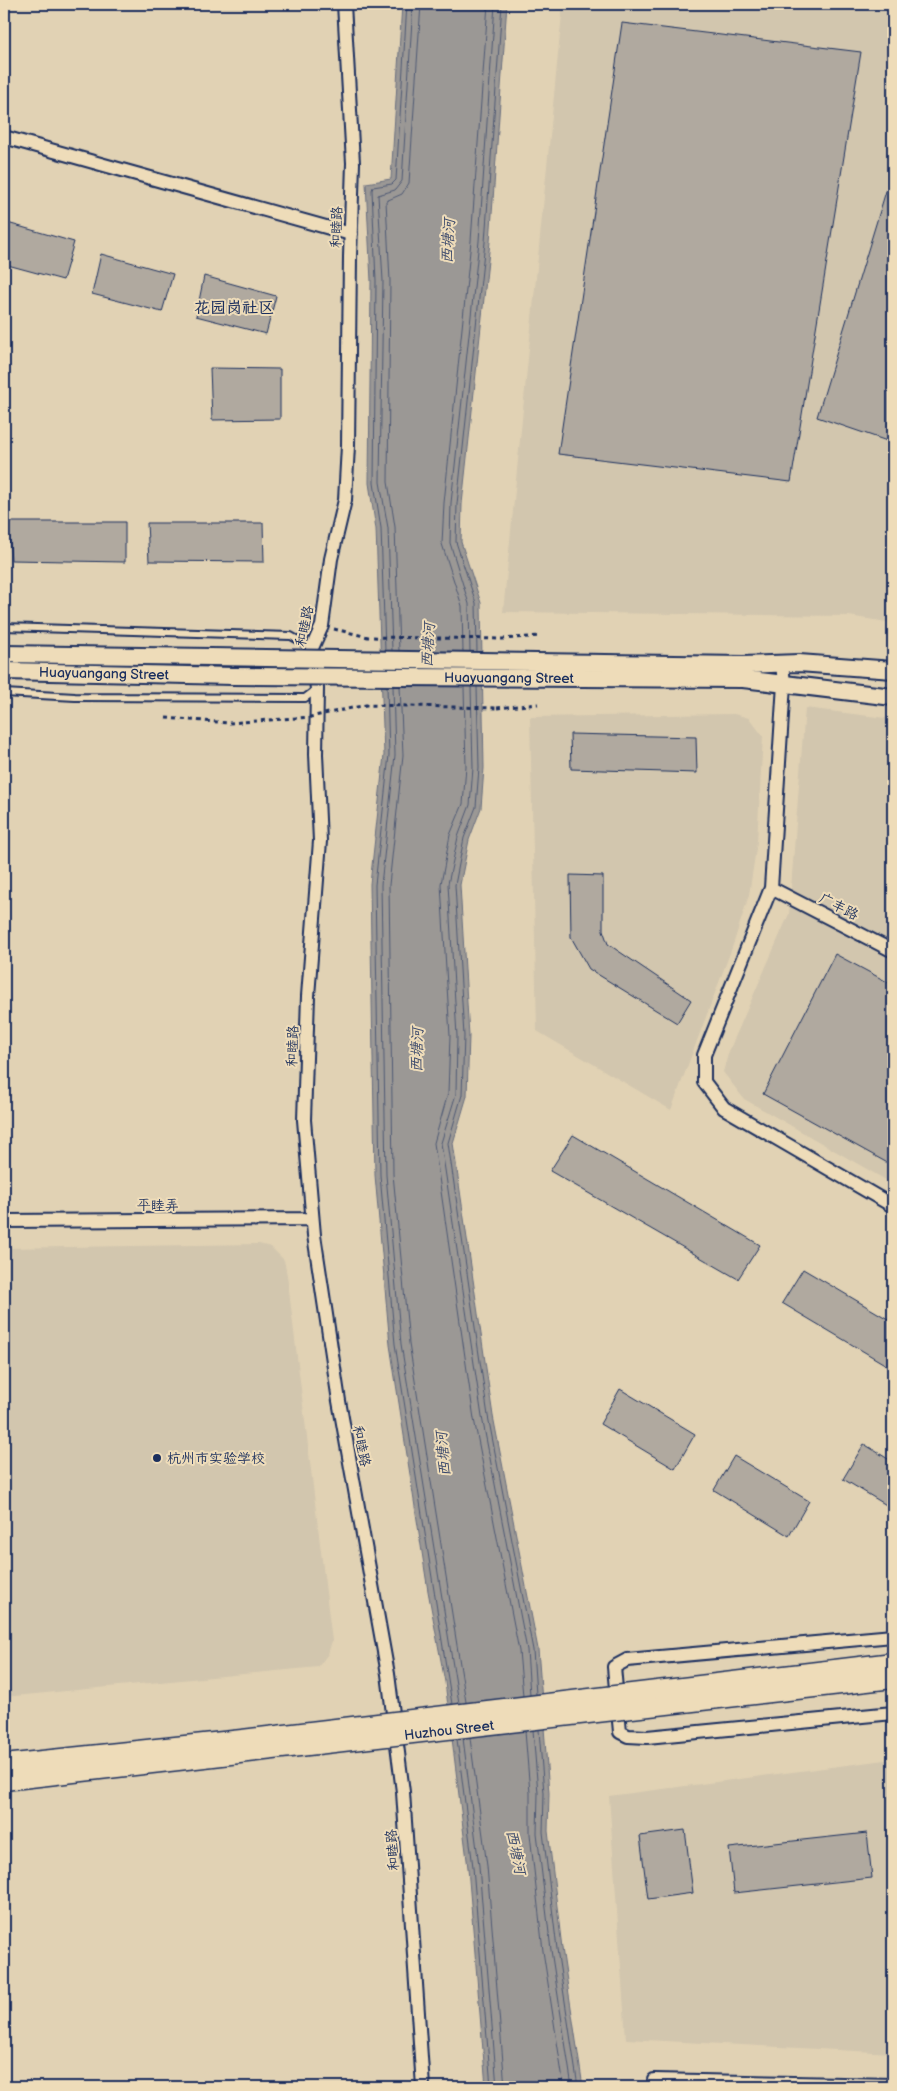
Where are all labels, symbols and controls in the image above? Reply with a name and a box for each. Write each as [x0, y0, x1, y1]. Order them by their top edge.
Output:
street label: 和睦路 [327, 206, 346, 248]
water label: 西塘河 [438, 215, 459, 264]
district label: 花园岗社区 [194, 299, 274, 318]
street label: 和睦路 [292, 604, 317, 648]
water label: 西塘河 [418, 619, 439, 668]
street label: Huayuangang Street [39, 664, 170, 684]
street label: Huayuangang Street [444, 669, 575, 687]
street label: 广丰路 [816, 889, 861, 924]
water label: 西塘河 [408, 1024, 427, 1073]
street label: 和睦路 [283, 1025, 302, 1067]
street label: 平睦弄 [137, 1197, 179, 1214]
street label: 和睦路 [349, 1424, 374, 1468]
water label: 西塘河 [432, 1428, 455, 1477]
place label: 杭州市实验学校 [167, 1450, 265, 1467]
marker: 杭州市实验学校 [151, 1452, 163, 1464]
street label: Huzhou Street [403, 1717, 496, 1744]
street label: 和睦路 [383, 1828, 402, 1872]
water label: 西塘河 [502, 1828, 530, 1879]

